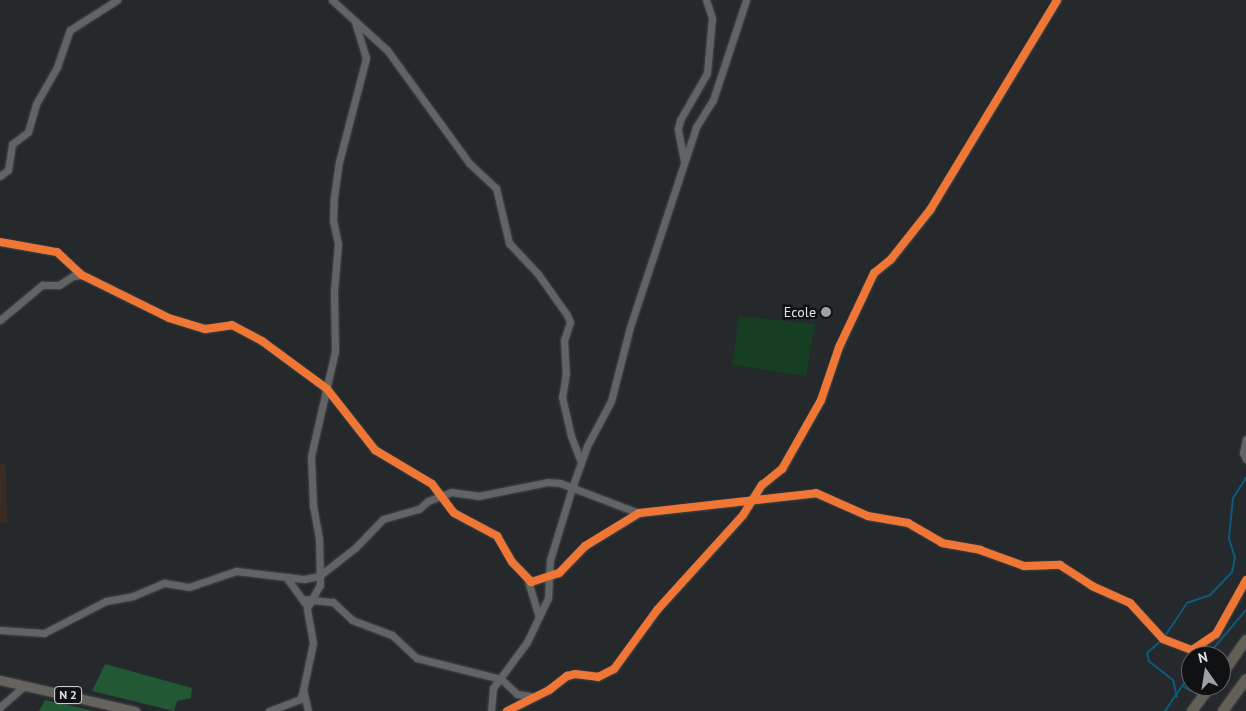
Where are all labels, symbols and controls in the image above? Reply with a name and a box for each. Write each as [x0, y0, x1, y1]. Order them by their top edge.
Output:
place label: Ecole [784, 304, 816, 320]
marker: Ecole [820, 306, 832, 318]
north arrow [1181, 646, 1231, 696]
text: N [1196, 648, 1209, 667]
road number: N 2 [53, 686, 83, 704]

